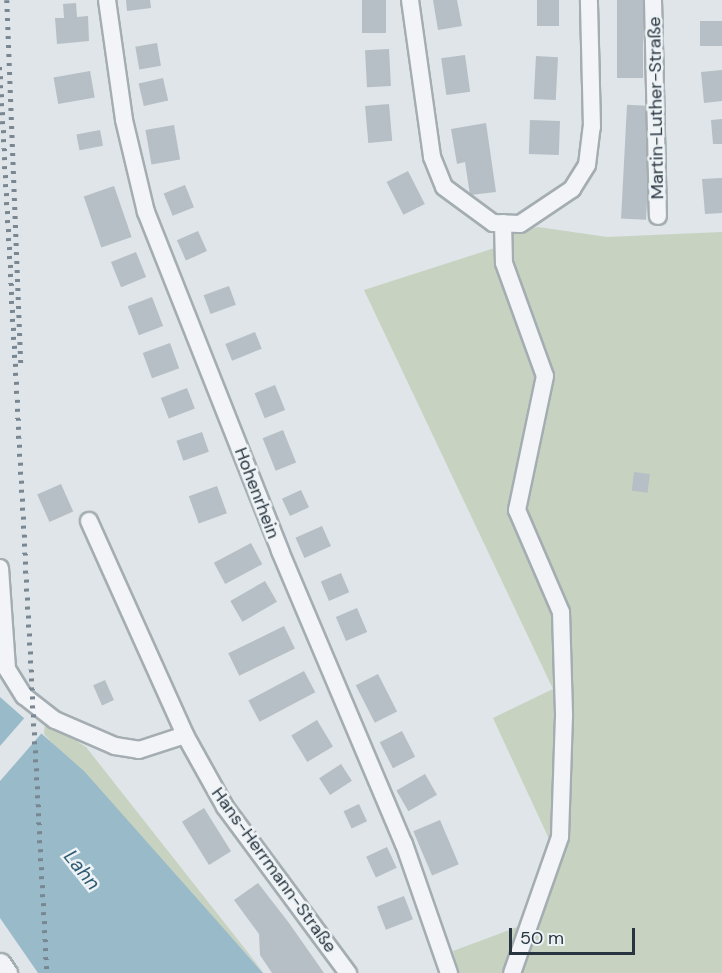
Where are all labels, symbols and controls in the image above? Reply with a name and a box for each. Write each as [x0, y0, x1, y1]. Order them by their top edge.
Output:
street label: Martin-Luther-Straße [644, 16, 668, 200]
street label: Hohenrhein [230, 444, 284, 542]
street label: Hans-Herrmann-Straße [207, 783, 341, 957]
water label: Lahn [59, 845, 105, 895]
scale bar [512, 916, 638, 954]
text: 50 m [520, 926, 564, 950]

